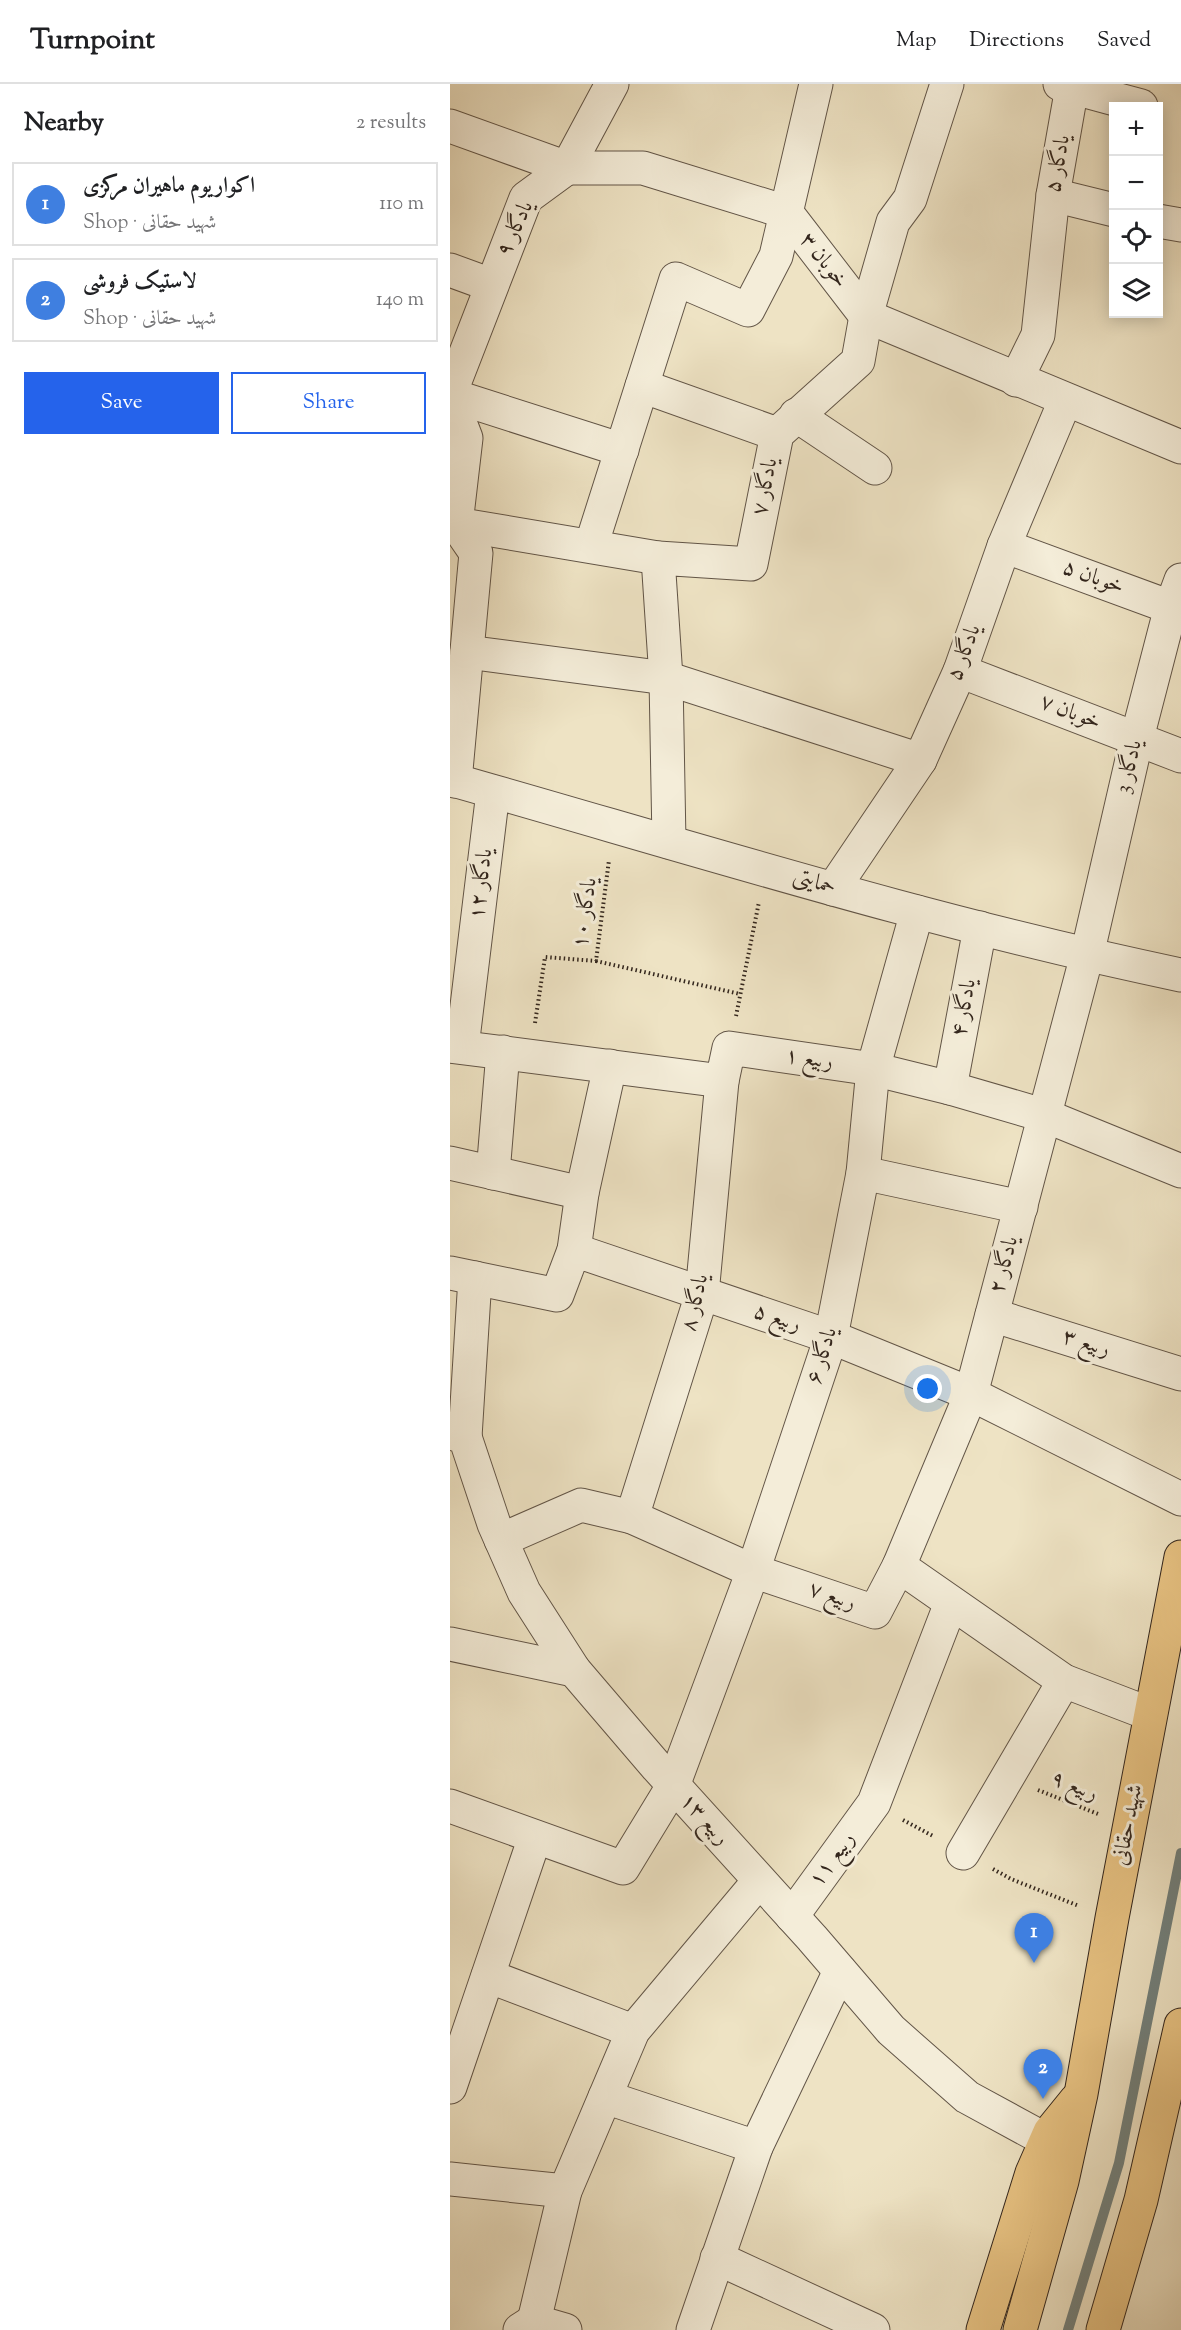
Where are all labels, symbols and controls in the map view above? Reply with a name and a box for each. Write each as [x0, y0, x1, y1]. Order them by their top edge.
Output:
text: Turnpoint [30, 21, 155, 61]
text: Map [896, 26, 936, 56]
text: Directions [969, 26, 1064, 56]
text: Saved [1097, 26, 1151, 56]
map controls [1109, 102, 1163, 318]
button: + [1109, 102, 1163, 156]
text: Nearby [24, 105, 104, 142]
text: 2 results [356, 109, 426, 138]
street label: یادگار ۵ [1038, 131, 1080, 195]
button: − [1109, 156, 1163, 210]
text: اکواریوم ماهیران مرکزی [83, 171, 255, 203]
text: 1 [42, 190, 49, 219]
text: 110 m [379, 190, 424, 219]
street label: یادگار ۹ [489, 194, 544, 262]
text: Shop · شهید حقانی [83, 209, 216, 238]
button: locate [1109, 210, 1163, 264]
street label: خوبان ۳ [791, 226, 855, 296]
button: layers [1109, 264, 1163, 318]
text: لاستیک فروشی [83, 267, 196, 299]
text: 2 [41, 286, 50, 315]
text: 140 m [376, 286, 424, 315]
text: Shop · شهید حقانی [83, 305, 216, 334]
button: Save [24, 372, 219, 434]
button: Share [231, 372, 426, 434]
street label: یادگار ۷ [745, 454, 788, 519]
street label: خوبان ۵ [1058, 552, 1128, 604]
street label: یادگار ۵ [940, 618, 991, 686]
street label: خوبان ۷ [1035, 687, 1105, 739]
street label: یادگار 3 [1108, 735, 1152, 797]
street label: یادگار ۱۲ [462, 845, 502, 921]
street label: حمایتی [789, 862, 839, 904]
street label: یادگار ۱۰ [565, 874, 607, 950]
street label: یادگار ۴ [944, 975, 986, 1039]
street label: ربیع ۱ [783, 1041, 835, 1080]
street label: یادگار ۲ [982, 1231, 1028, 1297]
street label: یادگار ۸ [674, 1269, 719, 1335]
street label: ربیع ۵ [749, 1296, 805, 1343]
street label: یادگار ۶ [799, 1322, 847, 1389]
street label: ربیع ۳ [1058, 1322, 1114, 1367]
your location [913, 1374, 942, 1403]
street label: ربیع ۷ [804, 1574, 860, 1621]
street label: ربیع ۹ [1045, 1763, 1102, 1811]
street label: شهید حقانی [1105, 1782, 1153, 1868]
street label: ربیع ۱۳ [671, 1787, 736, 1854]
street label: ربیع ۱۱ [802, 1826, 865, 1895]
pin: 1 [1014, 1914, 1054, 1963]
pin: 2 [1024, 2050, 1062, 2099]

